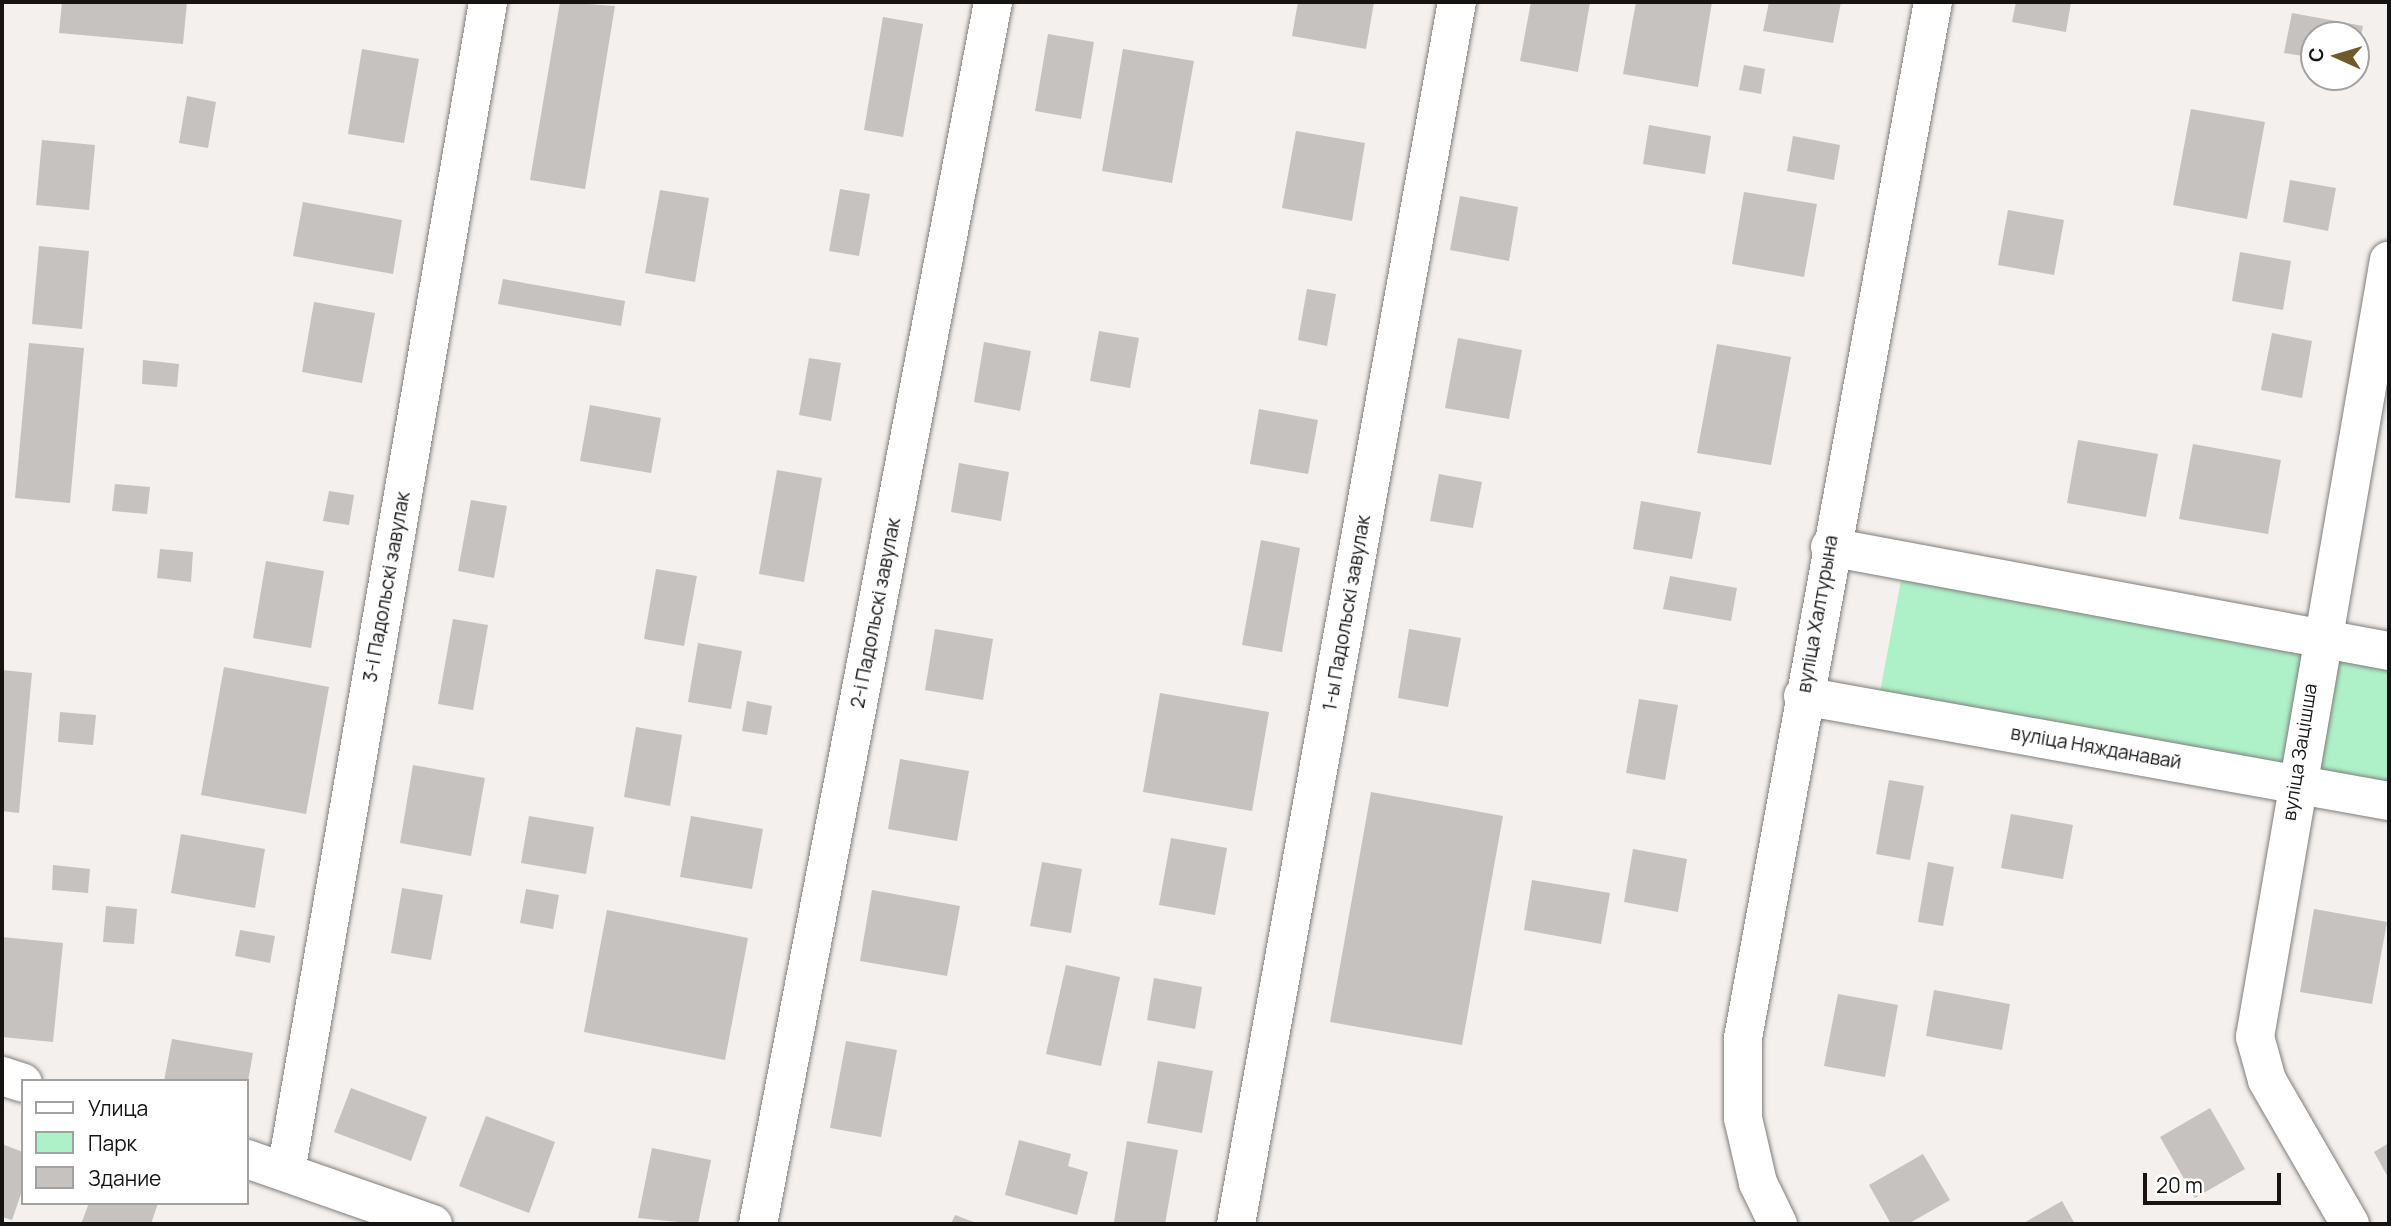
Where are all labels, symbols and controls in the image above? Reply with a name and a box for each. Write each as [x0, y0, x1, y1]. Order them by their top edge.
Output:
north arrow [2300, 21, 2370, 91]
text: С [2303, 47, 2330, 63]
street label: 3-і Падольскі завулак [359, 490, 415, 684]
street label: 1-ы Падольскі завулак [1319, 513, 1375, 713]
street label: 2-і Падольскі завулак [846, 516, 906, 710]
street label: вуліца Халтурына [1793, 533, 1843, 695]
street label: вуліца Зацішша [2278, 682, 2322, 822]
street label: вуліца Няжданавай [2009, 722, 2183, 774]
legend [21, 1079, 248, 1205]
text: Улица [88, 1094, 148, 1122]
text: Парк [88, 1129, 137, 1157]
scale bar [2146, 1160, 2284, 1204]
text: Здание [88, 1164, 161, 1192]
text: 20 m [2156, 1171, 2203, 1199]

